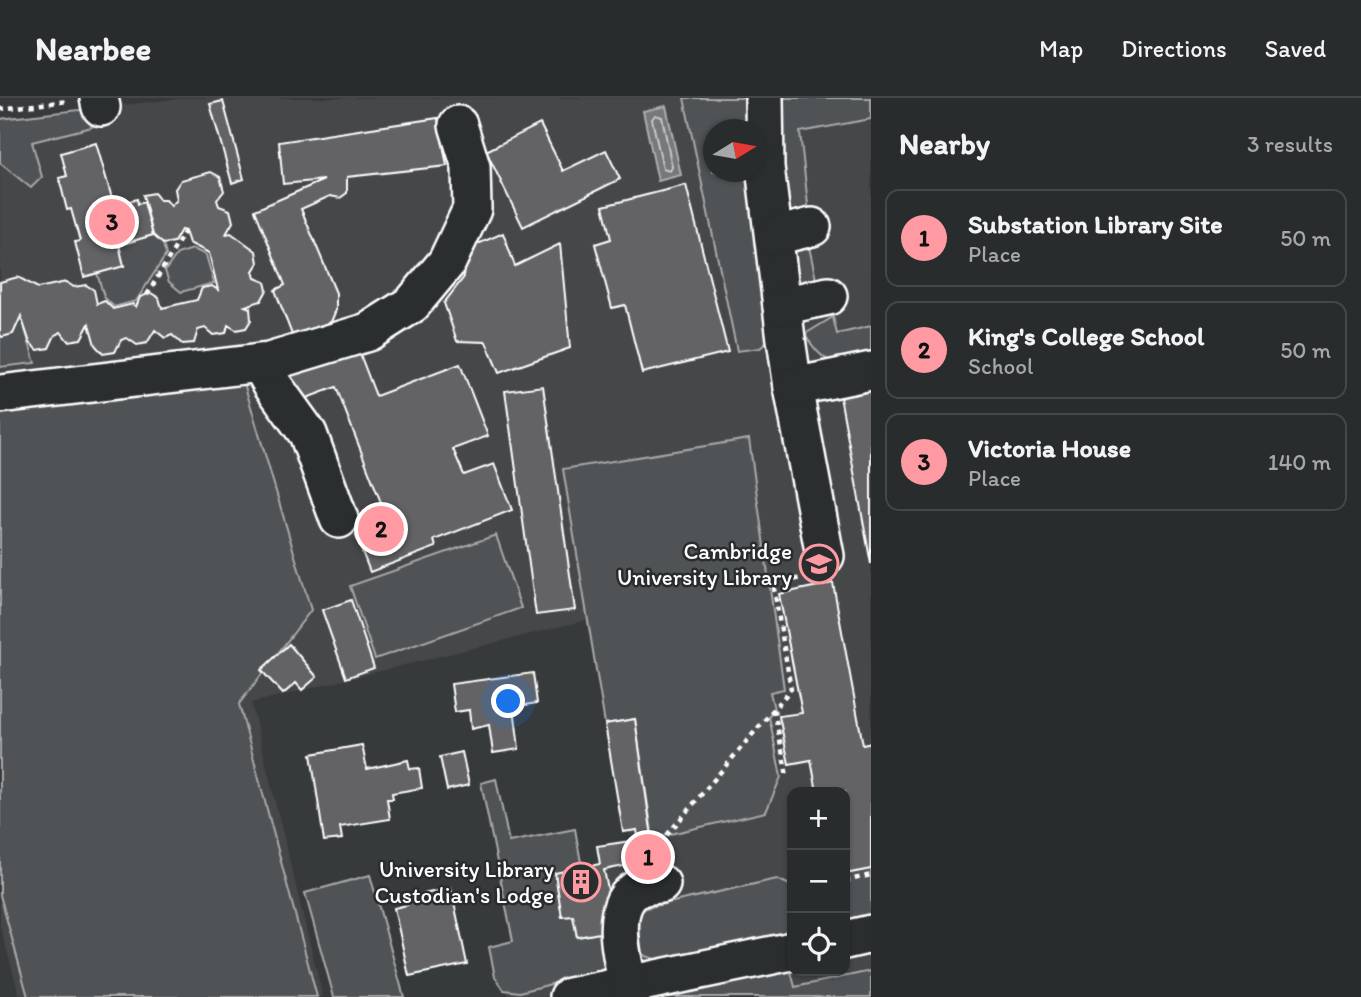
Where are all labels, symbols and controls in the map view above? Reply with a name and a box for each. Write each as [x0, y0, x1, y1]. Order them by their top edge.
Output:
text: Nearbee [35, 29, 151, 68]
text: Map [1039, 34, 1083, 63]
text: Directions [1121, 34, 1227, 63]
text: Saved [1265, 34, 1326, 63]
north arrow [703, 119, 766, 182]
text: Nearby [899, 125, 990, 162]
text: 3 results [1247, 130, 1333, 158]
pin: 3 [89, 196, 135, 248]
text: Substation Library Site [968, 208, 1223, 240]
text: 1 [919, 224, 929, 252]
text: 50 m [1280, 224, 1331, 252]
text: Place [968, 240, 1021, 268]
text: King's College School [968, 320, 1204, 352]
text: 2 [918, 336, 930, 364]
text: 50 m [1280, 336, 1331, 364]
text: School [968, 352, 1033, 380]
text: Victoria House [968, 432, 1131, 464]
text: 3 [918, 448, 930, 476]
text: 140 m [1268, 448, 1331, 476]
text: Place [968, 464, 1021, 492]
pin: 2 [358, 503, 404, 555]
place label: Cambridge University Library [617, 537, 792, 591]
school or university icon: Cambridge University Library [798, 543, 840, 585]
your location [491, 684, 525, 718]
map controls [787, 787, 850, 976]
button: + [787, 787, 850, 850]
pin: 1 [625, 831, 671, 883]
button: − [787, 850, 850, 913]
place label: University Library Custodian's Lodge [374, 855, 554, 909]
building icon: University Library Custodian's Lodge [560, 861, 602, 903]
button: locate [787, 913, 850, 976]

